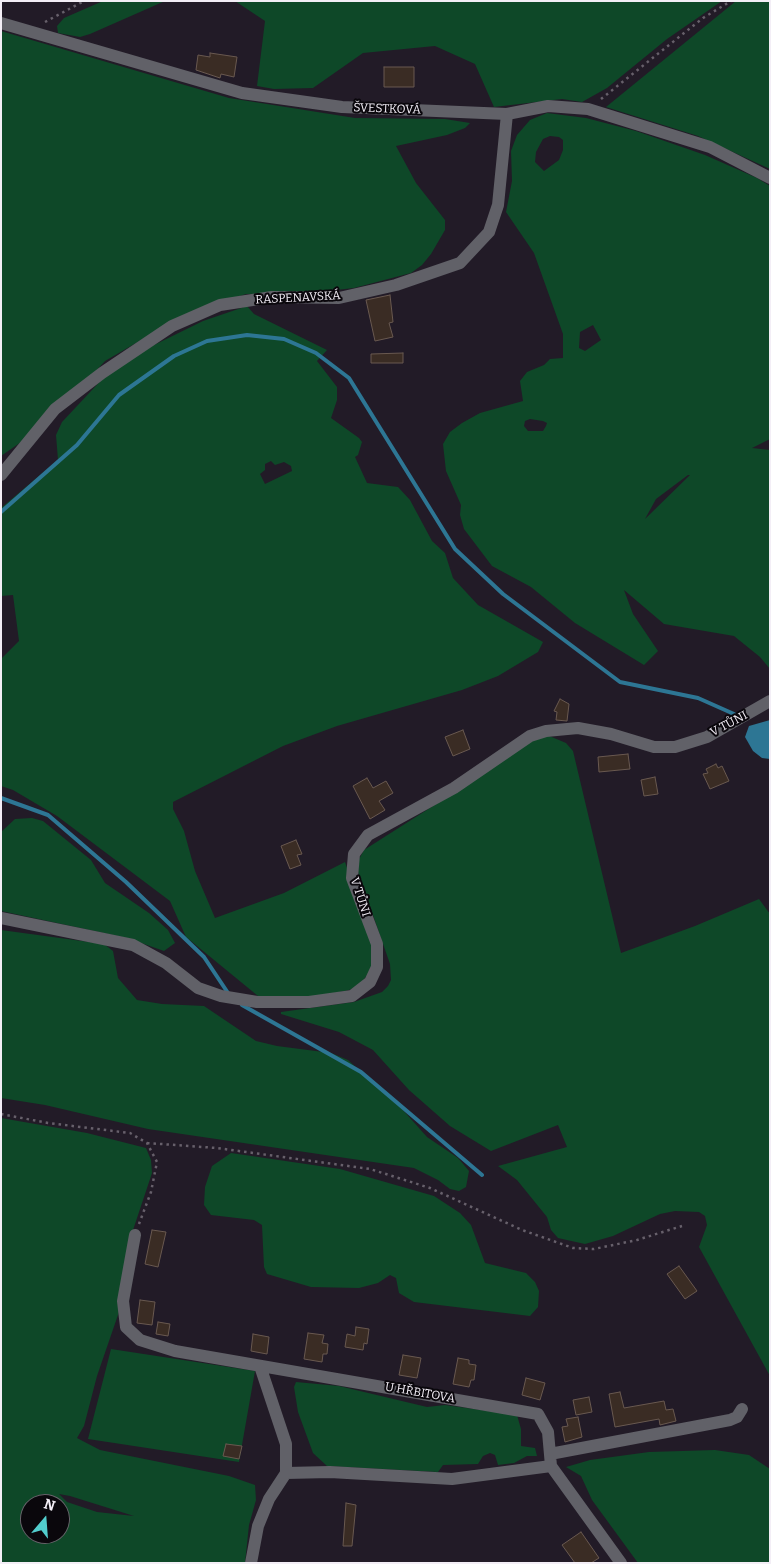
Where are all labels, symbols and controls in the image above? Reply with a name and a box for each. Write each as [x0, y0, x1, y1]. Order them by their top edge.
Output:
street label: ŠVESTKOVÁ [353, 101, 421, 117]
street label: RASPENAVSKÁ [255, 289, 341, 307]
street label: V TŮNI [708, 708, 750, 740]
street label: V TŮNI [347, 876, 373, 918]
street label: U HŘBITOVA [384, 1380, 456, 1406]
north arrow [20, 1494, 70, 1544]
text: N [42, 1495, 57, 1515]

